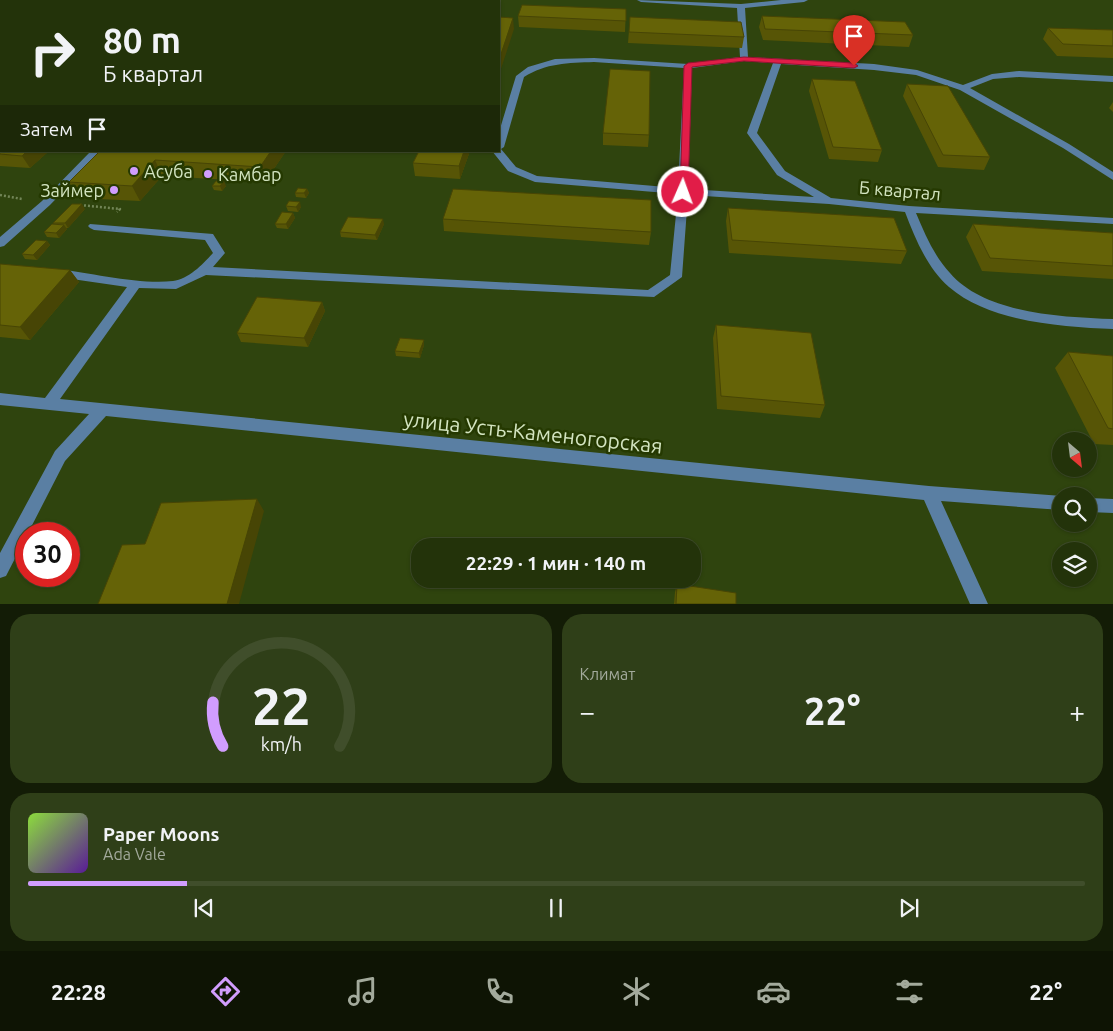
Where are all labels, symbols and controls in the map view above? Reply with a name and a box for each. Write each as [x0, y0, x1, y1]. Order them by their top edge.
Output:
pin [833, 15, 875, 66]
icon: right [20, 20, 85, 85]
text: 80 m [103, 20, 181, 60]
icon: arrive [840, 22, 868, 50]
text: Б квартал [103, 61, 203, 86]
icon: arrive [83, 115, 111, 143]
text: Затем [20, 118, 73, 140]
place label: Асуба [144, 161, 193, 181]
place label: Камбар [218, 164, 282, 184]
marker: Асуба [128, 165, 140, 177]
position arrow [656, 165, 708, 217]
marker: Камбар [202, 168, 214, 180]
street label: Б квартал [858, 176, 942, 204]
place label: Займер [40, 180, 104, 200]
marker: Займер [108, 184, 120, 196]
street label: улица Усть-Каменогорская [402, 406, 664, 458]
north arrow [1052, 432, 1098, 478]
map controls [1052, 432, 1097, 587]
button: search [1052, 487, 1097, 532]
speed limit sign: 30 [15, 522, 80, 587]
button: layers [1052, 542, 1097, 587]
text: 22:29 · 1 мин · 140 m [466, 552, 646, 574]
text: Климат [580, 665, 635, 683]
text: 22 [251, 677, 310, 735]
text: 22° [804, 690, 860, 732]
text: − [580, 696, 595, 727]
text: + [1069, 696, 1085, 727]
text: km/h [260, 734, 301, 754]
text: Paper Moons [103, 823, 220, 845]
text: Ada Vale [103, 845, 166, 863]
icon: previous [190, 894, 218, 922]
icon: pause [542, 894, 570, 922]
icon: next [895, 894, 923, 922]
icon: directions [208, 974, 243, 1009]
icon: music [345, 974, 380, 1009]
icon: phone [482, 974, 517, 1009]
icon: climate [619, 974, 654, 1009]
icon: car [756, 974, 791, 1009]
icon: filters [892, 974, 927, 1009]
text: 22:28 [51, 979, 106, 1004]
text: 22° [1029, 979, 1062, 1004]

